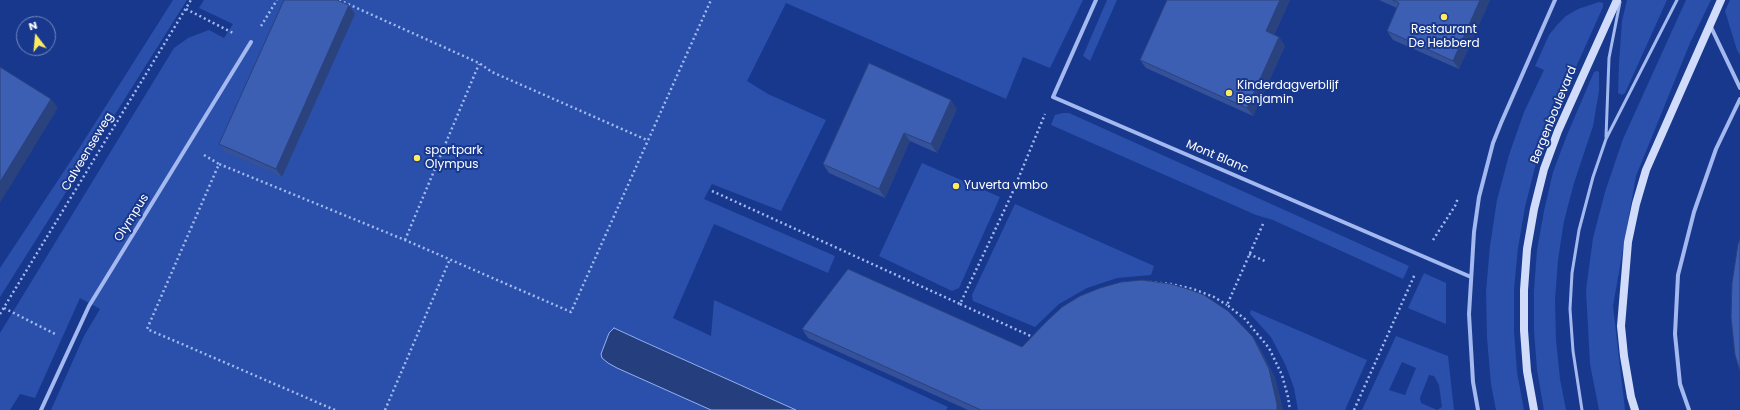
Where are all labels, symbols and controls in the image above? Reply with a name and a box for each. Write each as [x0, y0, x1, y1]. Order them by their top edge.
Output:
marker: Restaurant De Hebberd [1439, 12, 1449, 22]
north arrow [16, 16, 56, 56]
text: N [27, 17, 39, 34]
place label: Restaurant De Hebberd [1408, 23, 1480, 51]
street label: Bergenboulevard [1528, 64, 1580, 166]
place label: Kinderdagverblijf Benjamin [1237, 79, 1339, 107]
marker: Kinderdagverblijf Benjamin [1224, 88, 1234, 98]
street label: Calveenseweg [59, 110, 117, 194]
street label: Mont Blanc [1184, 137, 1250, 177]
place label: sportpark Olympus [425, 144, 483, 172]
marker: sportpark Olympus [412, 153, 422, 163]
place label: Yuverta vmbo [964, 179, 1048, 193]
marker: Yuverta vmbo [951, 181, 961, 191]
street label: Olympus [112, 191, 152, 245]

